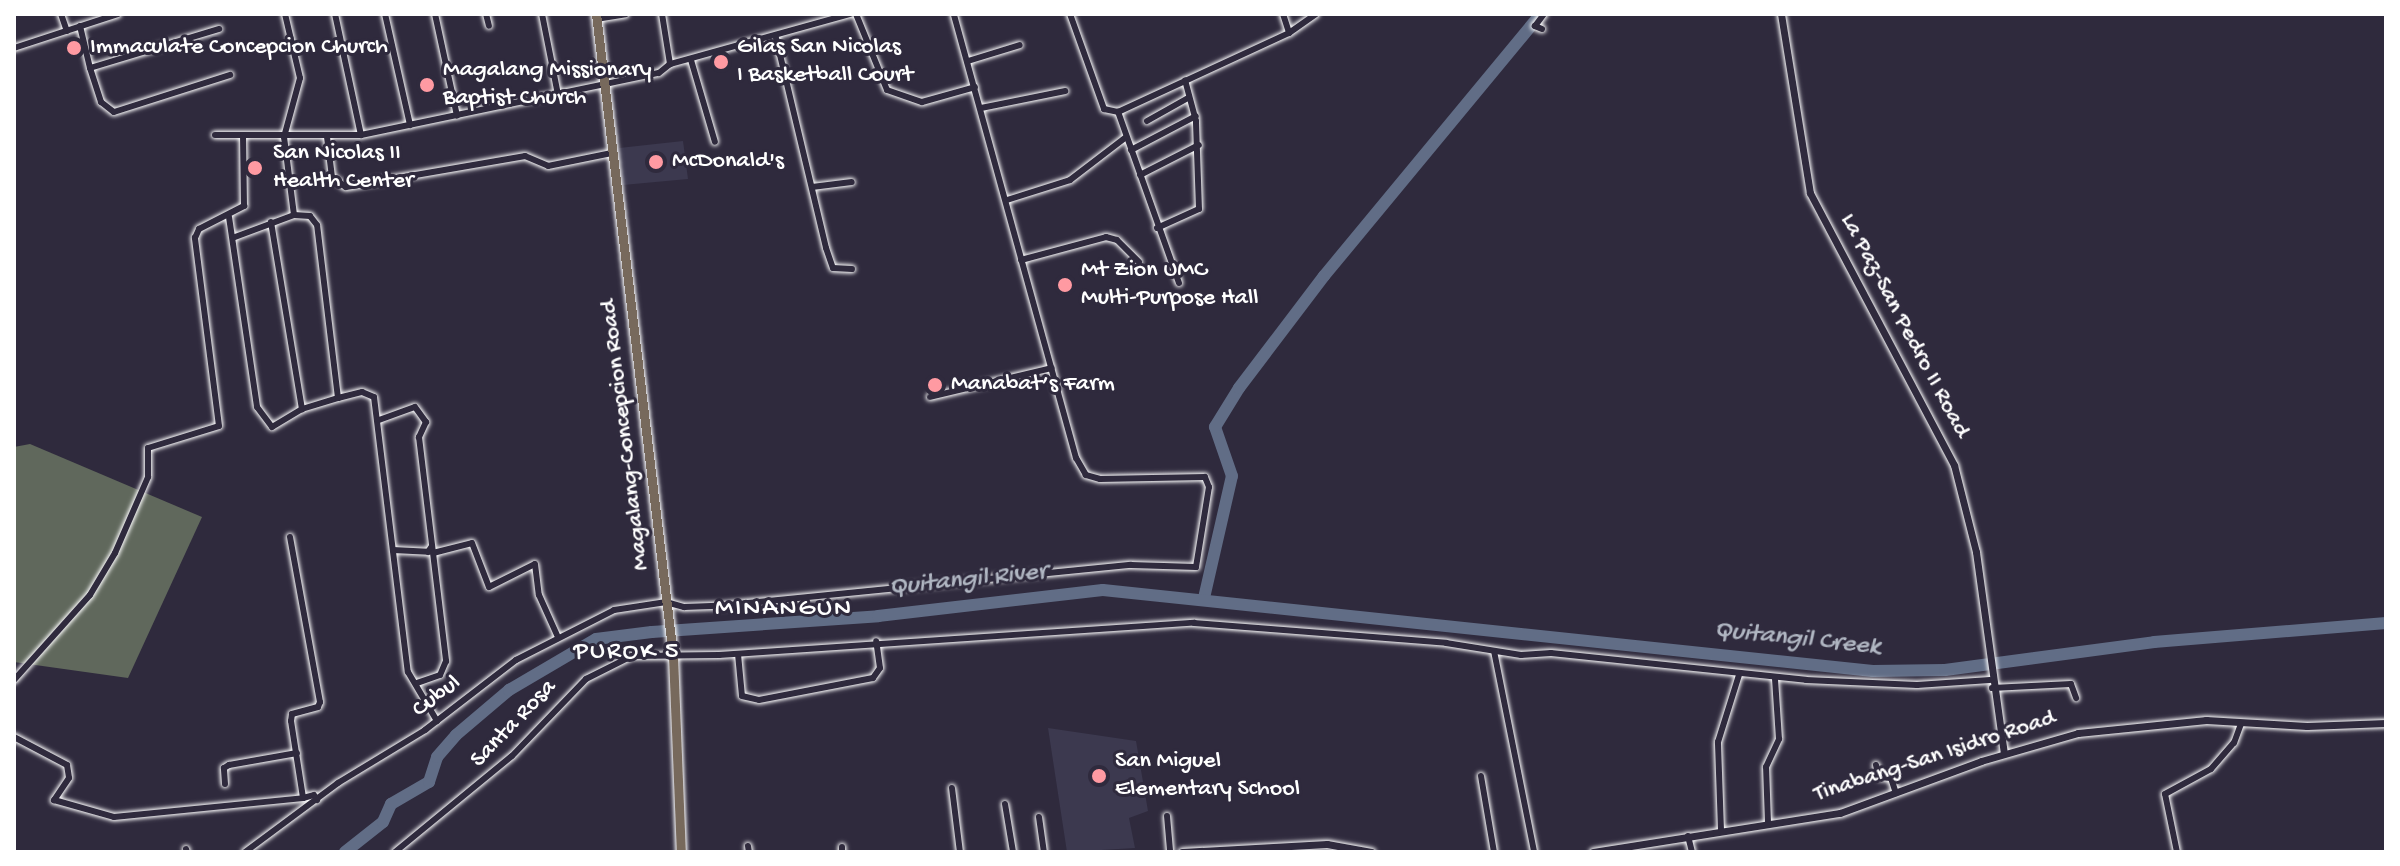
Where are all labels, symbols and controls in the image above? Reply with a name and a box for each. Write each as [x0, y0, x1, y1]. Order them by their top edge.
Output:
place label: Immaculate Concepcion Church [90, 34, 388, 62]
place label: Gilas San Nicolas I Basketball Court [737, 34, 913, 90]
marker: Immaculate Concepcion Church [65, 39, 83, 57]
marker: Gilas San Nicolas I Basketball Court [712, 53, 730, 71]
place label: Magalang Missionary Baptist Church [443, 57, 652, 113]
marker: Magalang Missionary Baptist Church [418, 76, 436, 94]
place label: San Nicolas II Health Center [273, 140, 414, 196]
place label: McDonald's [672, 148, 784, 176]
marker: McDonald's [647, 153, 665, 171]
marker: San Nicolas II Health Center [244, 157, 266, 179]
street label: La Paz-San Pedro II Road [1833, 209, 1975, 443]
place label: Mt Zion UMC Multi-Purpose Hall [1081, 257, 1259, 313]
marker: Mt Zion UMC Multi-Purpose Hall [1056, 276, 1074, 294]
street label: Magalang-Concepcion Road [595, 298, 657, 572]
place label: Manabat’s Farm [951, 371, 1115, 399]
marker: Manabat’s Farm [926, 376, 944, 394]
water label: Quitangil River [888, 557, 1048, 605]
district label: MINANGUN [715, 594, 853, 626]
water label: Quitangil Creek [1712, 616, 1882, 664]
district label: PUROK 5 [574, 637, 680, 669]
street label: Cubul [407, 669, 467, 725]
street label: Santa Rosa [465, 674, 563, 774]
street label: Tinabang-San Isidro Road [1811, 704, 2059, 810]
place label: San Miguel Elementary School [1115, 748, 1300, 804]
marker: San Miguel Elementary School [1090, 767, 1108, 785]

